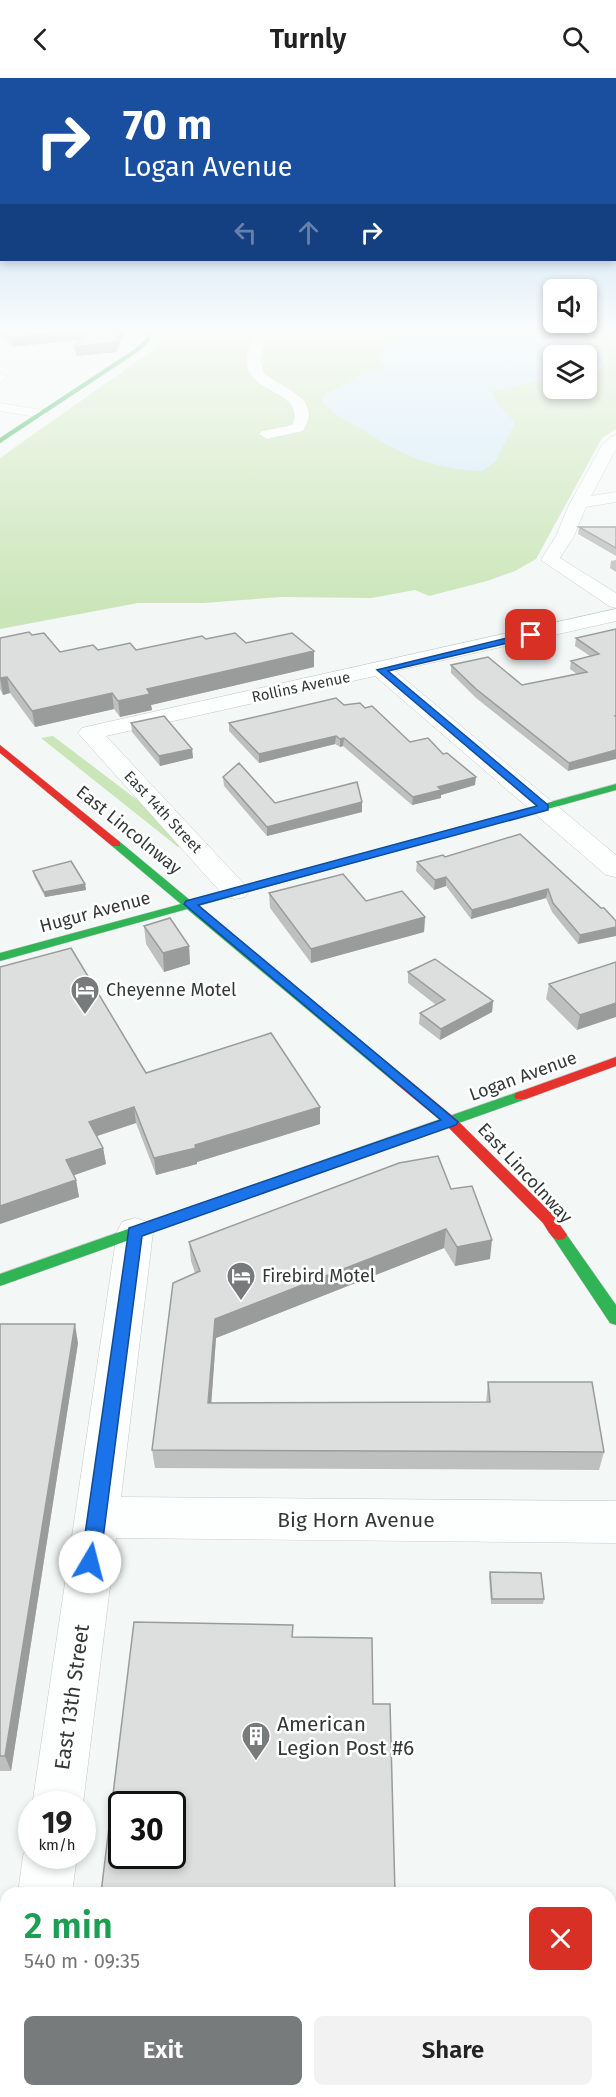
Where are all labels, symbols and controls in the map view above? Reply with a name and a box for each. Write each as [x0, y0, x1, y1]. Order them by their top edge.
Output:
icon: back [24, 23, 57, 56]
text: Turnly [270, 23, 346, 55]
icon: search [559, 23, 592, 56]
text: 70 m [123, 100, 212, 150]
icon: right [24, 102, 102, 180]
text: Logan Avenue [123, 151, 292, 183]
icon: left [229, 216, 262, 249]
icon: ahead [292, 216, 325, 249]
icon: right [355, 216, 388, 249]
map controls [543, 279, 597, 399]
button: sound [543, 279, 597, 333]
button: layers [543, 345, 597, 399]
pin [505, 609, 556, 660]
icon: arrive [514, 618, 547, 651]
street label: Rollins Avenue [250, 668, 352, 706]
street label: East 14th Street [120, 767, 206, 857]
street label: East Lincolnway [72, 781, 186, 879]
street label: Hugur Avenue [37, 887, 153, 937]
hotel icon: Cheyenne Motel [69, 974, 101, 1016]
place label: Cheyenne Motel [106, 979, 236, 1001]
street label: Logan Avenue [466, 1046, 580, 1106]
street label: East Lincolnway [473, 1118, 577, 1228]
hotel icon: Firebird Motel [225, 1260, 257, 1302]
place label: Firebird Motel [262, 1265, 375, 1287]
street label: Big Horn Avenue [277, 1507, 435, 1533]
position arrow [58, 1530, 122, 1594]
street label: East 13th Street [49, 1622, 95, 1772]
place label: American Legion Post #6 [277, 1711, 414, 1761]
building icon: American Legion Post #6 [240, 1720, 272, 1762]
speed limit sign: 30 [108, 1791, 186, 1869]
text: 19 [42, 1805, 72, 1841]
text: km/h [38, 1836, 76, 1854]
text: 2 min [24, 1904, 113, 1948]
button: close [529, 1907, 592, 1970]
text: 540 m · 09:35 [24, 1949, 140, 1973]
button: Exit [24, 2016, 302, 2085]
button: Share [314, 2016, 592, 2085]

